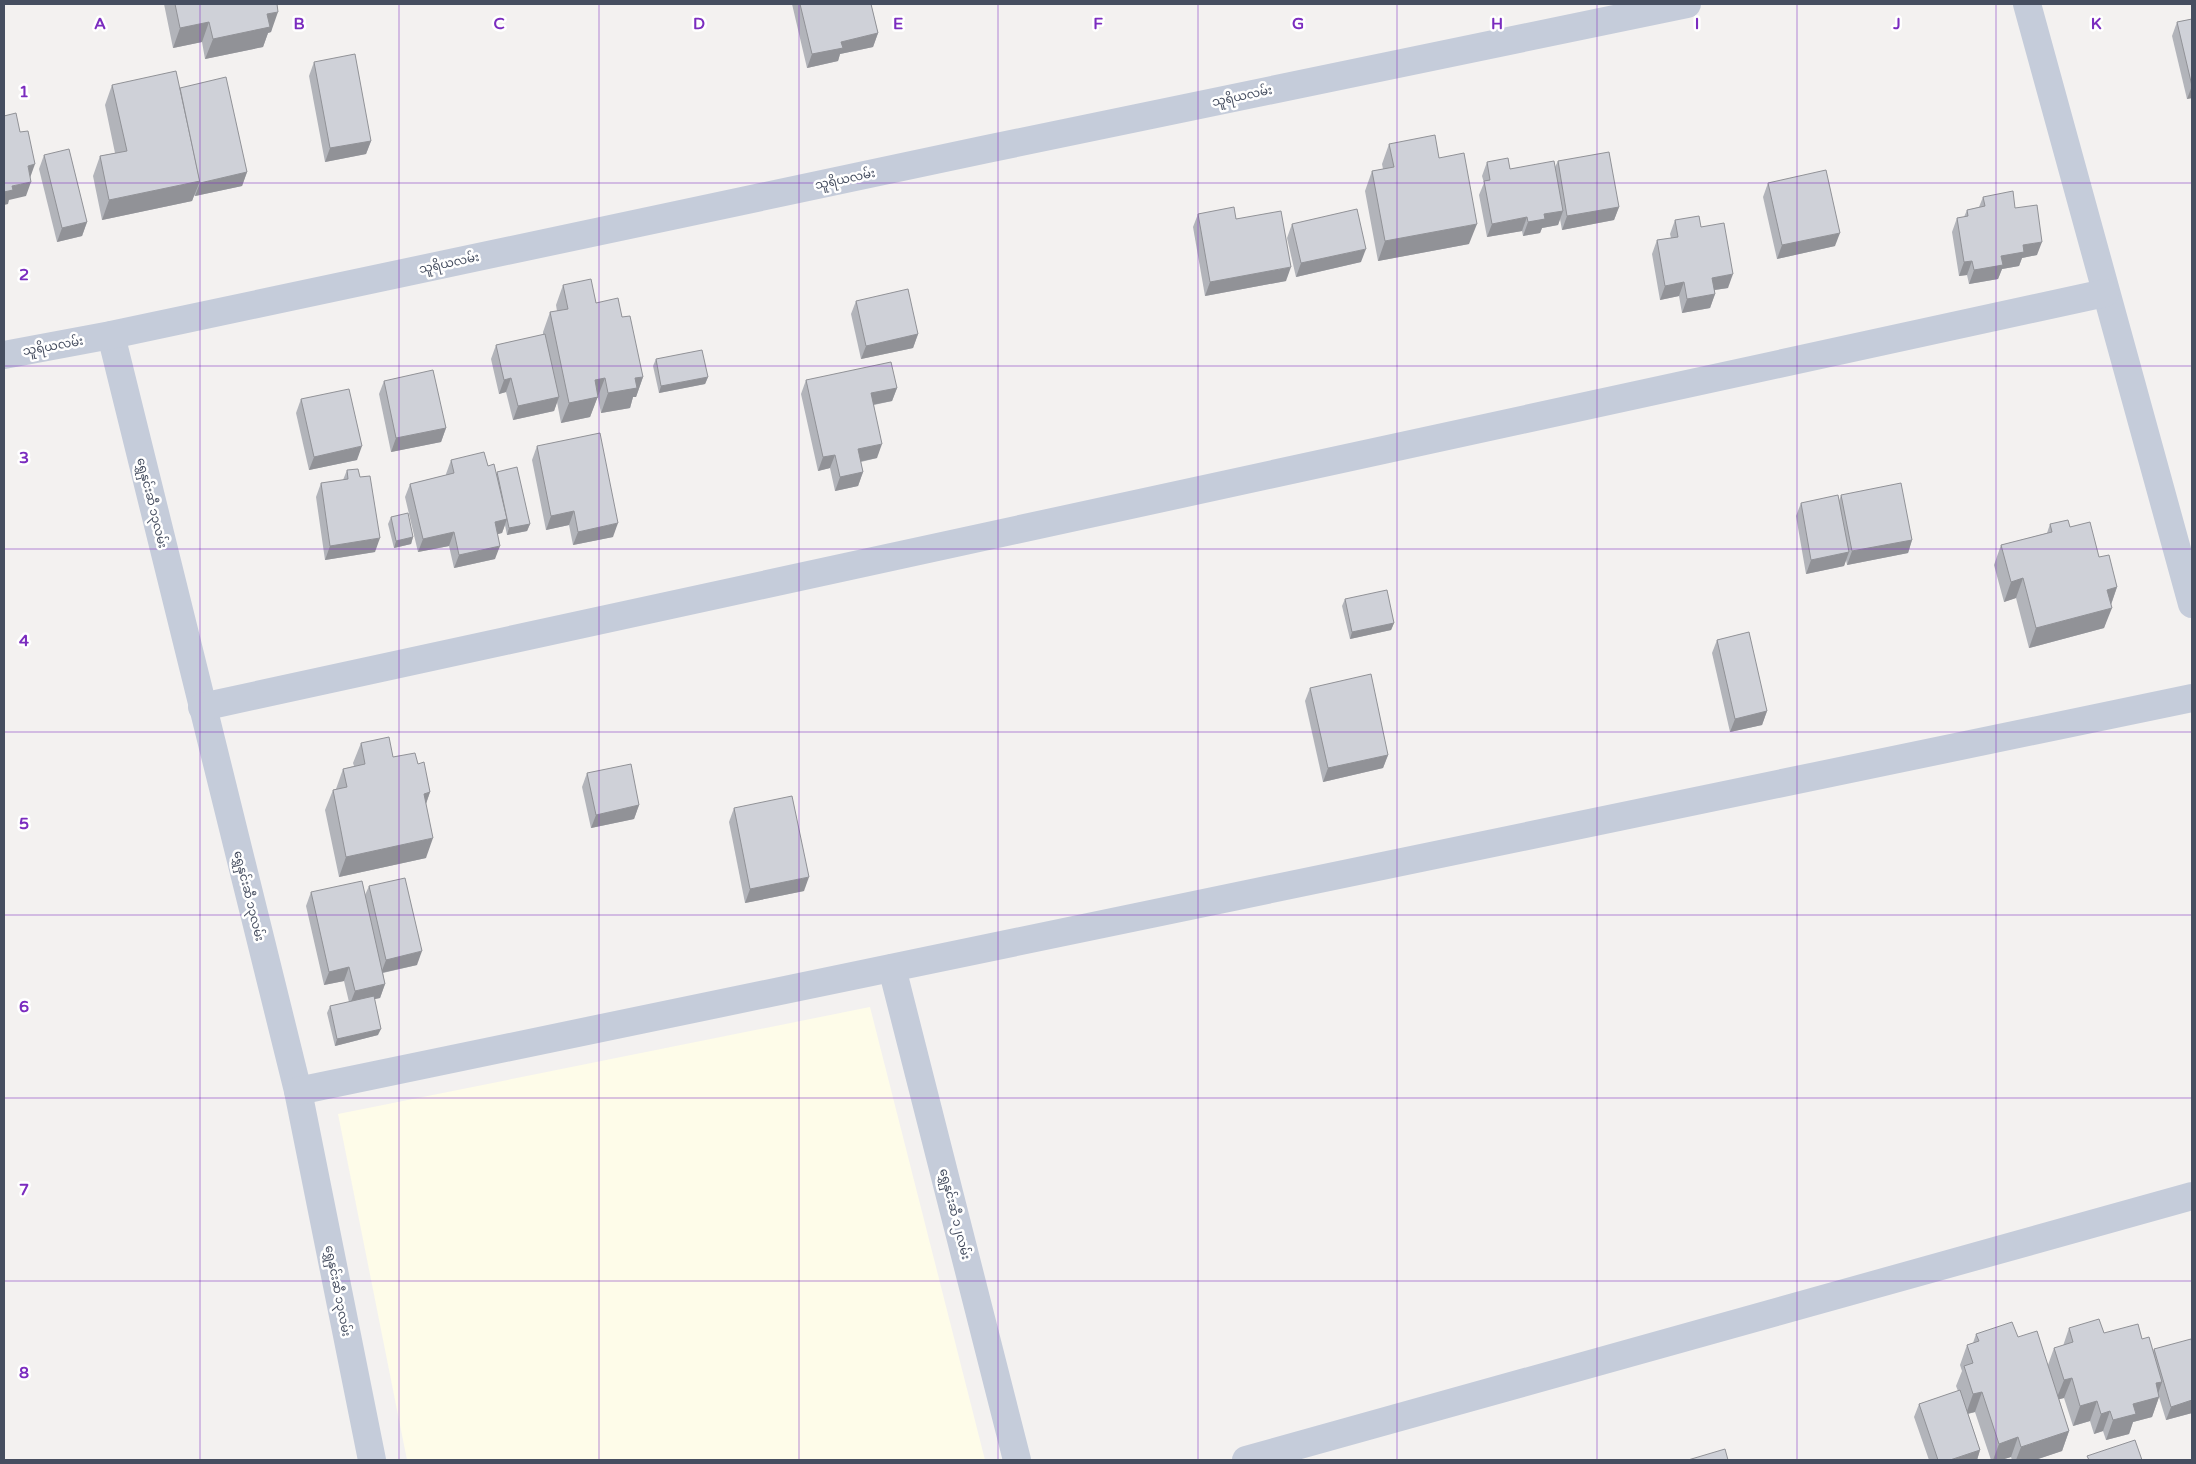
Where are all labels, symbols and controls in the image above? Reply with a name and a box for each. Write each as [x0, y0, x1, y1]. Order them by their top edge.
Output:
text: A [94, 14, 106, 34]
text: B [293, 14, 305, 34]
text: C [493, 14, 505, 34]
text: D [693, 14, 705, 34]
text: E [893, 14, 903, 34]
text: F [1093, 14, 1103, 34]
text: G [1292, 14, 1304, 34]
text: H [1491, 14, 1503, 34]
text: I [1695, 14, 1699, 34]
text: J [1892, 14, 1901, 34]
text: K [2091, 14, 2102, 34]
street label: သူရိယလမ်း [1210, 81, 1274, 112]
text: 1 [19, 82, 29, 102]
street label: သူရိယလမ်း [813, 164, 877, 195]
street label: သူရိယလမ်း [417, 248, 481, 279]
text: 2 [19, 265, 29, 285]
street label: သူရိယလမ်း [21, 332, 85, 361]
text: 3 [19, 448, 29, 468]
street label: ရွှေနှင်းဆီ ၁၃လမ်း [131, 456, 172, 550]
text: 4 [19, 631, 29, 651]
text: 5 [19, 814, 29, 834]
street label: ရွှေနှင်းဆီ ၁၃လမ်း [228, 849, 269, 943]
text: 6 [19, 997, 29, 1017]
street label: ရွှေနှင်းဆီ ၁၂လမ်း [934, 1167, 975, 1262]
text: 7 [19, 1180, 29, 1200]
street label: ရွှေနှင်းဆီ ၁၃လမ်း [319, 1244, 356, 1338]
text: 8 [19, 1363, 29, 1383]

